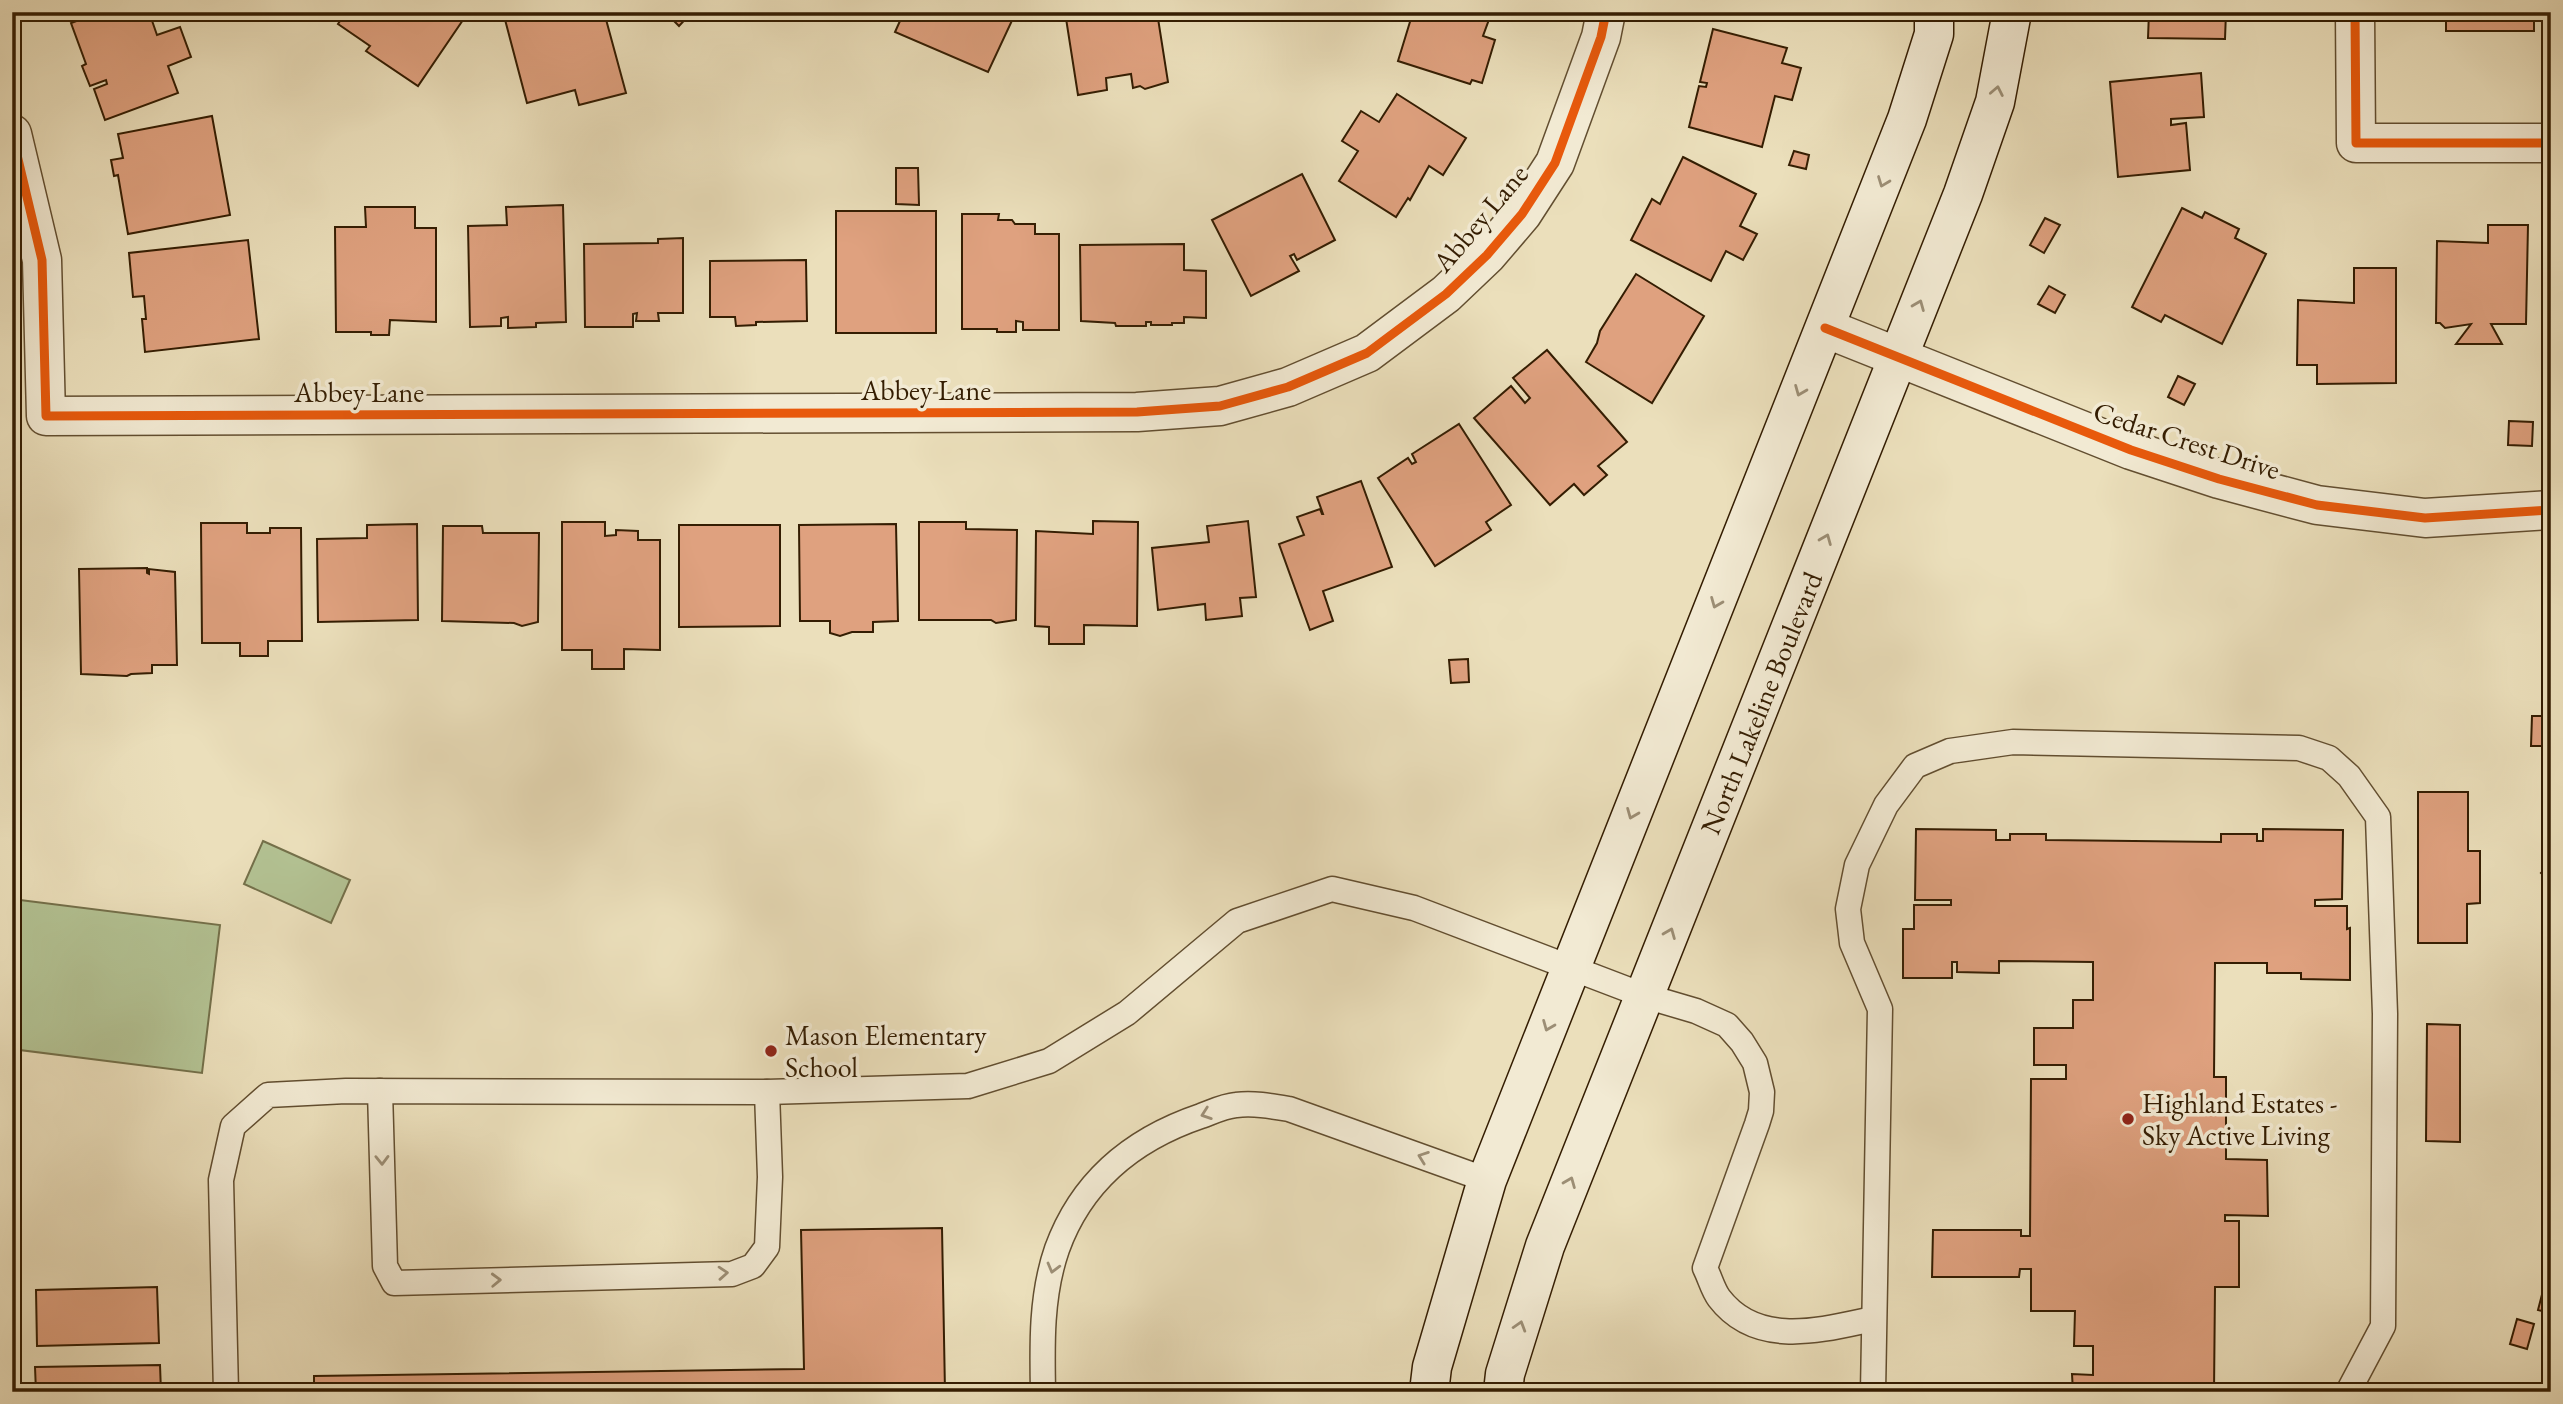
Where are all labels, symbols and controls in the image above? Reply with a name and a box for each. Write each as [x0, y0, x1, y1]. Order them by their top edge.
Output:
one-way arrow [1989, 85, 2004, 97]
street label: Abbey Lane [1424, 156, 1536, 280]
one-way arrow [1877, 175, 1891, 187]
one-way arrow [1911, 299, 1925, 311]
street label: Abbey Lane [860, 372, 991, 408]
street label: Abbey Lane [293, 374, 424, 410]
one-way arrow [1795, 385, 1809, 397]
street label: Cedar Crest Drive [2089, 393, 2285, 487]
one-way arrow [1818, 534, 1832, 546]
street label: North Lakeline Boulevard [1692, 566, 1830, 839]
one-way arrow [1711, 596, 1725, 608]
one-way arrow [1627, 808, 1641, 820]
one-way arrow [1662, 927, 1676, 939]
place label: Mason Elementary School [785, 1017, 987, 1085]
one-way arrow [1543, 1019, 1557, 1031]
marker: Mason Elementary School [763, 1043, 779, 1059]
place label: Highland Estates - Sky Active Living [2142, 1085, 2337, 1153]
one-way arrow [1200, 1106, 1212, 1121]
marker: Highland Estates - Sky Active Living [2120, 1111, 2136, 1127]
one-way arrow [1417, 1151, 1429, 1165]
one-way arrow [374, 1155, 390, 1165]
one-way arrow [1562, 1177, 1576, 1189]
one-way arrow [1047, 1261, 1061, 1273]
one-way arrow [718, 1266, 729, 1281]
one-way arrow [491, 1273, 502, 1288]
one-way arrow [1512, 1320, 1526, 1333]

